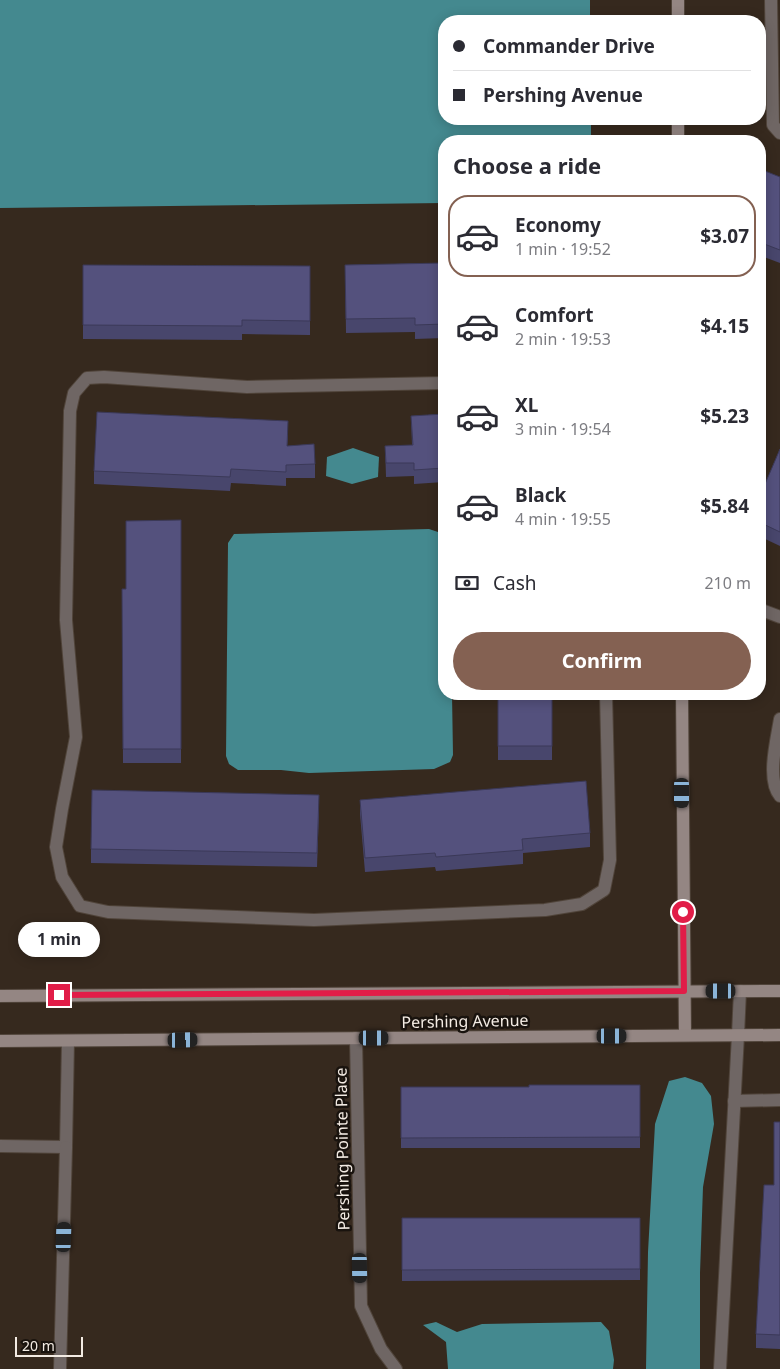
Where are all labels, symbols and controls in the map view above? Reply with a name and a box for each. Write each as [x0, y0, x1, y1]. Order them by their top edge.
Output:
text: Commander Drive [483, 33, 655, 59]
text: Pershing Avenue [483, 82, 643, 108]
text: Choose a ride [453, 150, 601, 180]
text: Economy [515, 212, 601, 238]
icon: car [455, 214, 500, 259]
text: $3.07 [700, 223, 749, 249]
text: 1 min · 19:52 [515, 238, 611, 260]
text: Comfort [515, 302, 594, 328]
icon: car [455, 304, 500, 349]
text: $4.15 [700, 313, 749, 339]
text: 2 min · 19:53 [515, 328, 611, 350]
text: XL [515, 392, 538, 418]
icon: car [455, 394, 500, 439]
text: $5.23 [700, 403, 749, 429]
text: 3 min · 19:54 [515, 418, 611, 440]
text: Black [515, 482, 566, 508]
icon: car [455, 484, 500, 529]
text: $5.84 [700, 493, 749, 519]
text: 4 min · 19:55 [515, 508, 611, 530]
icon: cash [453, 569, 481, 597]
text: Cash [493, 570, 537, 596]
text: 210 m [704, 572, 751, 594]
button: Confirm [453, 632, 751, 690]
car [674, 778, 689, 808]
route start [672, 901, 694, 923]
callout: 1 min [18, 922, 100, 958]
text: 1 min [37, 928, 81, 950]
route end [48, 984, 70, 1006]
car [706, 984, 736, 999]
street label: Pershing Avenue [401, 1009, 529, 1033]
car [597, 1029, 627, 1044]
car [359, 1031, 389, 1046]
car [167, 1032, 198, 1048]
street label: Pershing Pointe Place [330, 1067, 354, 1231]
car [55, 1222, 72, 1252]
car [352, 1253, 367, 1283]
scale bar [15, 1334, 82, 1357]
text: 20 m [22, 1336, 55, 1355]

